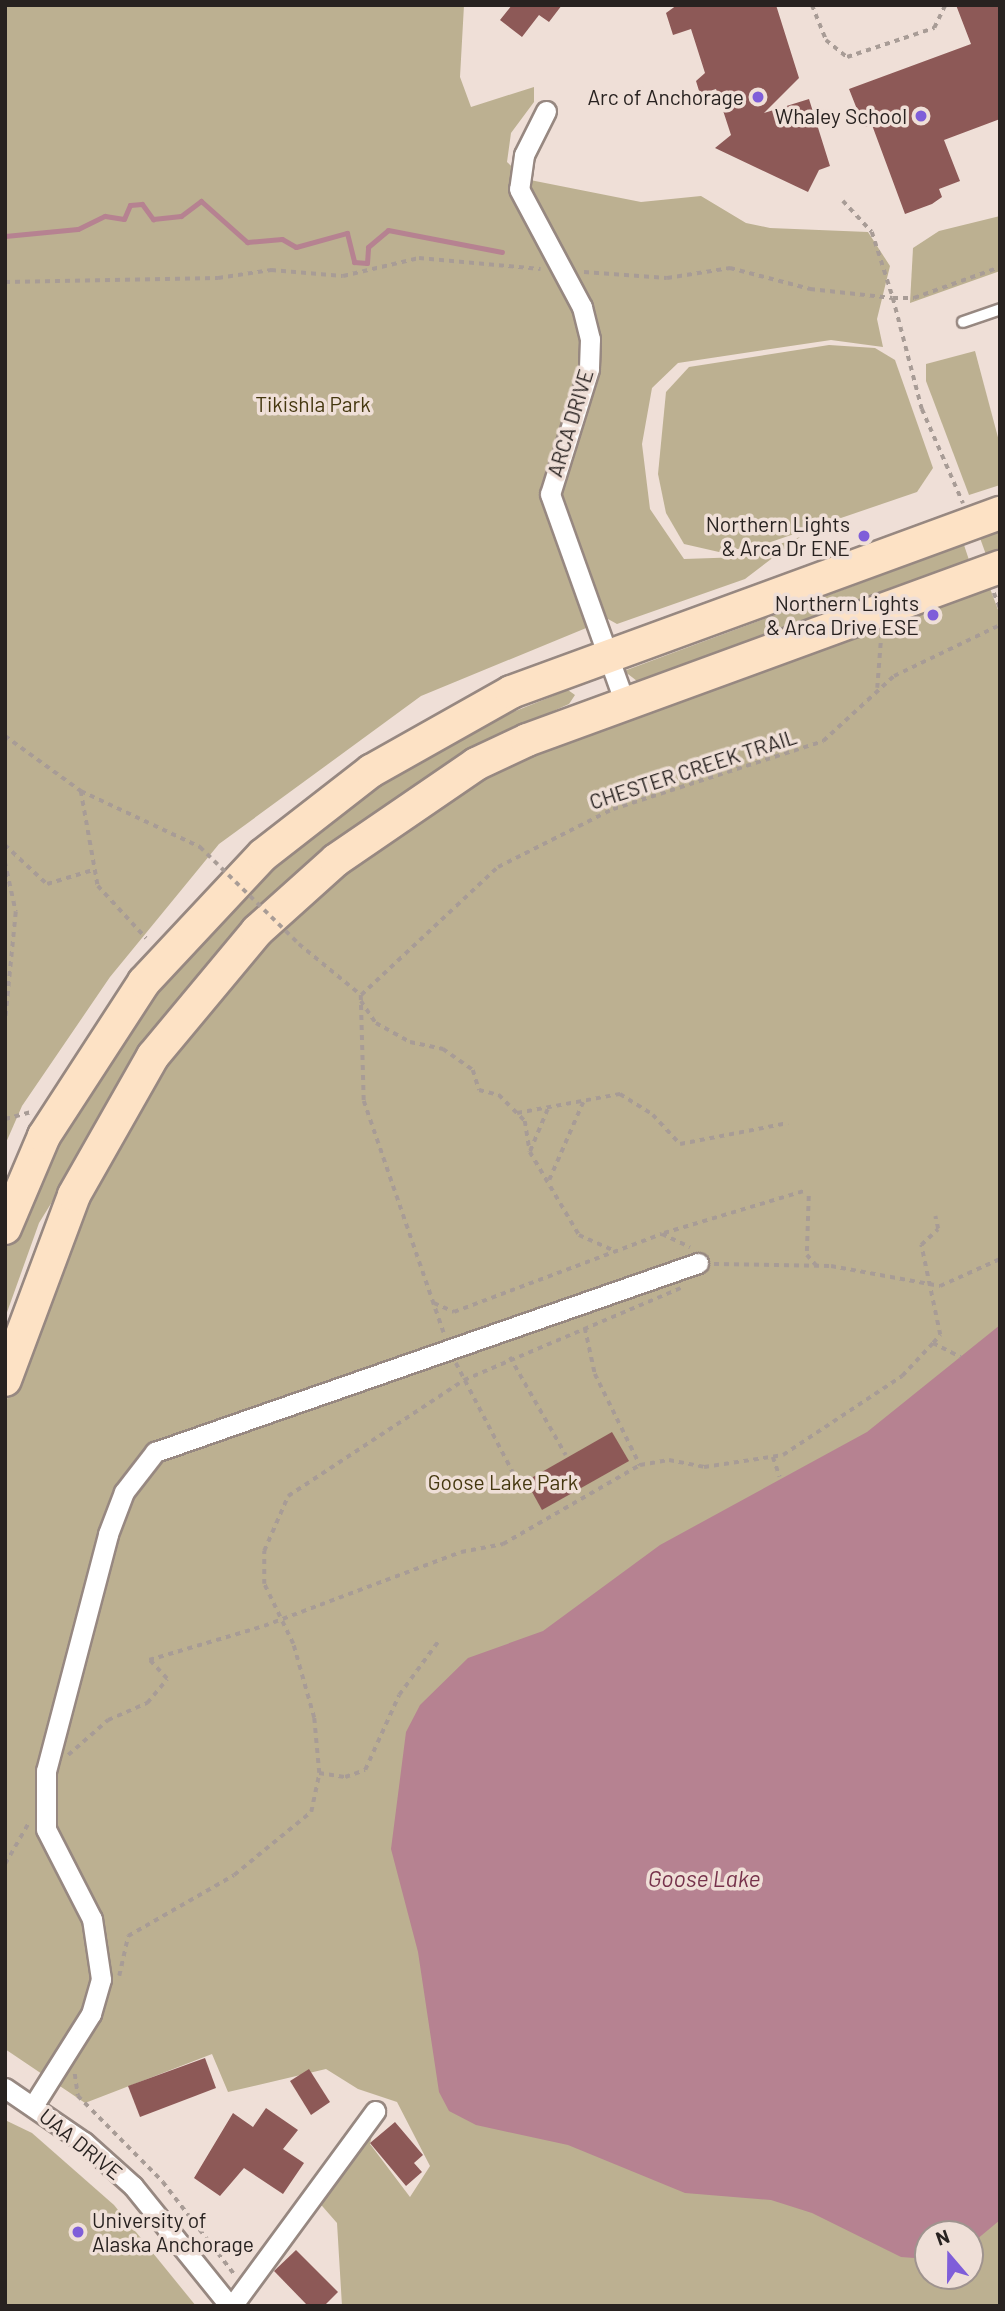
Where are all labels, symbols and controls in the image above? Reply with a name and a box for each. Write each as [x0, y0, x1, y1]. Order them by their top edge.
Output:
place label: Arc of Anchorage [587, 84, 744, 110]
marker: Arc of Anchorage [750, 89, 766, 105]
place label: Whaley School [775, 103, 907, 129]
marker: Whaley School [913, 108, 929, 124]
street label: ARCA DRIVE [542, 366, 598, 480]
park label: Tikishla Park [255, 391, 371, 417]
place label: Northern Lights & Arca Dr ENE [706, 511, 850, 561]
marker: Northern Lights & Arca Dr ENE [856, 528, 872, 544]
place label: Northern Lights & Arca Drive ESE [766, 590, 919, 640]
marker: Northern Lights & Arca Drive ESE [925, 607, 941, 623]
street label: CHESTER CREEK TRAIL [586, 724, 800, 814]
park label: Goose Lake Park [428, 1469, 578, 1495]
water label: Goose Lake [648, 1864, 760, 1892]
street label: UAA DRIVE [35, 2103, 127, 2185]
place label: University of Alaska Anchorage [92, 2207, 254, 2257]
north arrow [914, 2220, 984, 2290]
marker: University of Alaska Anchorage [70, 2224, 86, 2240]
text: N [932, 2224, 952, 2250]

